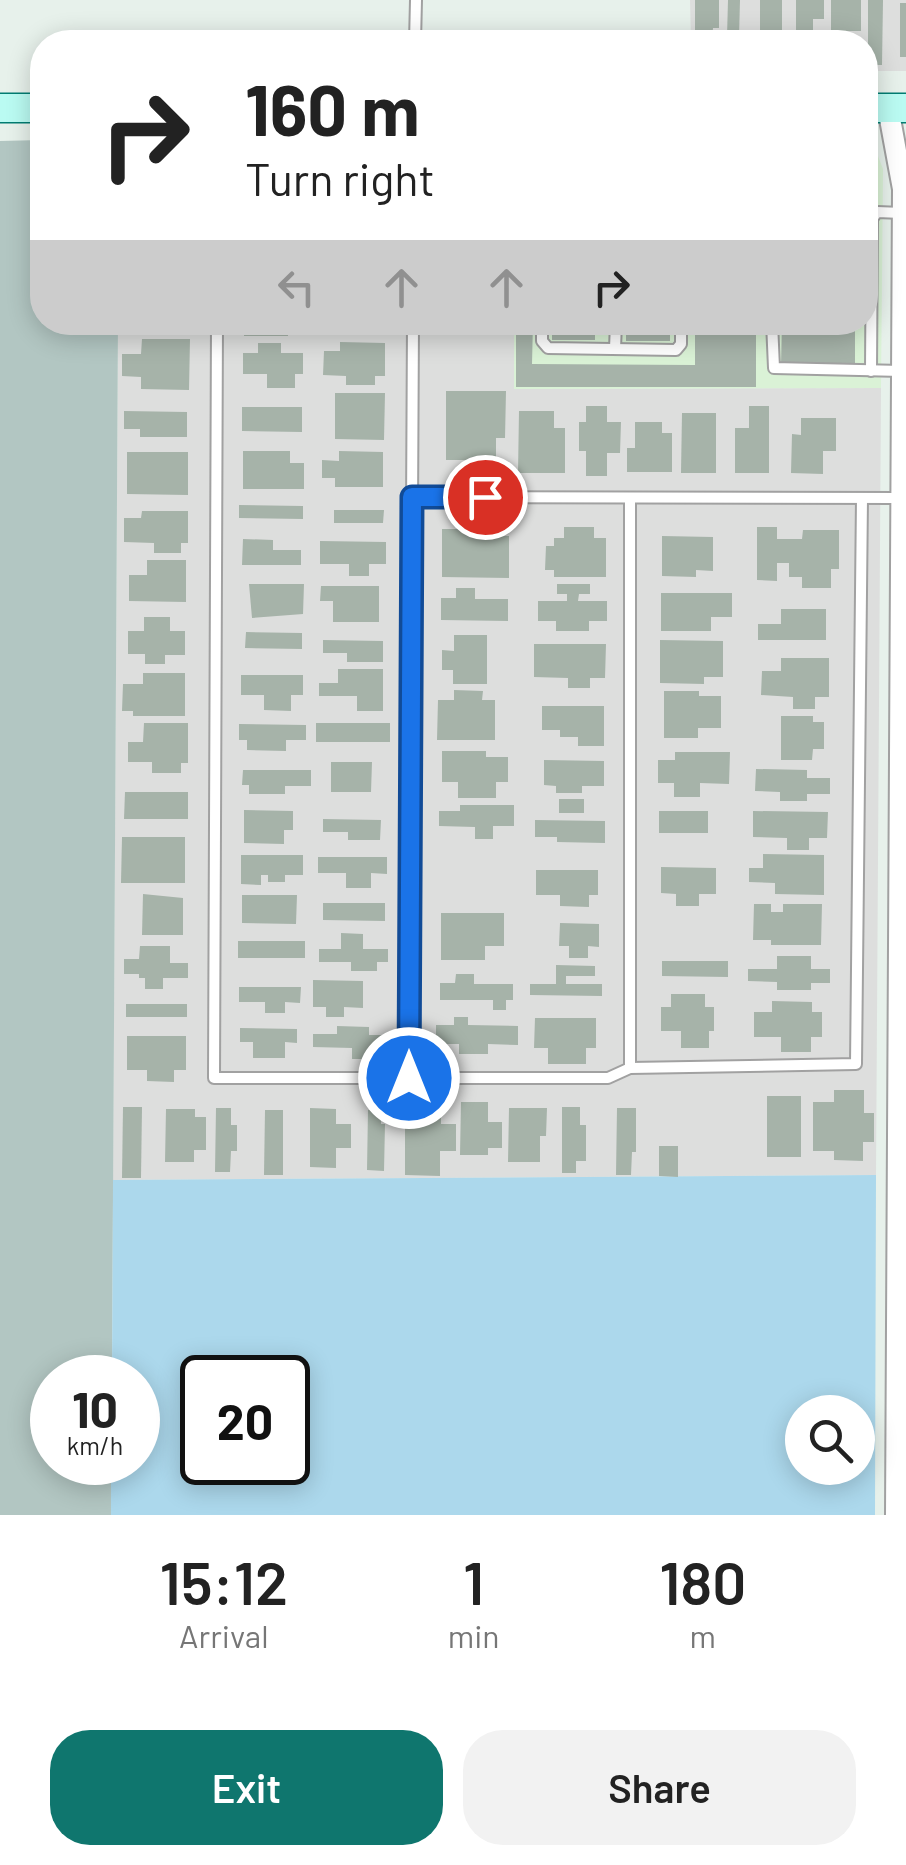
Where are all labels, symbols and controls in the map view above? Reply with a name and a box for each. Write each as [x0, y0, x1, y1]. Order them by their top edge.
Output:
text: 160 m [245, 66, 420, 150]
icon: right [80, 70, 210, 200]
text: Turn right [245, 151, 435, 205]
icon: left [269, 260, 324, 315]
icon: ahead [374, 260, 429, 315]
icon: ahead [479, 260, 534, 315]
icon: right [584, 260, 639, 315]
pin [443, 455, 528, 540]
icon: arrive [458, 470, 513, 525]
position arrow [357, 1026, 461, 1130]
speed limit sign: 20 [180, 1355, 310, 1485]
text: 10 [72, 1378, 118, 1438]
map controls [785, 1395, 875, 1485]
button: search [785, 1395, 875, 1485]
text: km/h [67, 1430, 123, 1460]
text: 15:12 [160, 1545, 288, 1617]
text: 1 [463, 1545, 484, 1617]
text: 180 [659, 1545, 746, 1617]
text: Arrival [179, 1616, 269, 1654]
text: min [448, 1616, 500, 1654]
text: m [690, 1616, 716, 1654]
button: Exit [50, 1730, 443, 1845]
button: Share [463, 1730, 856, 1845]

